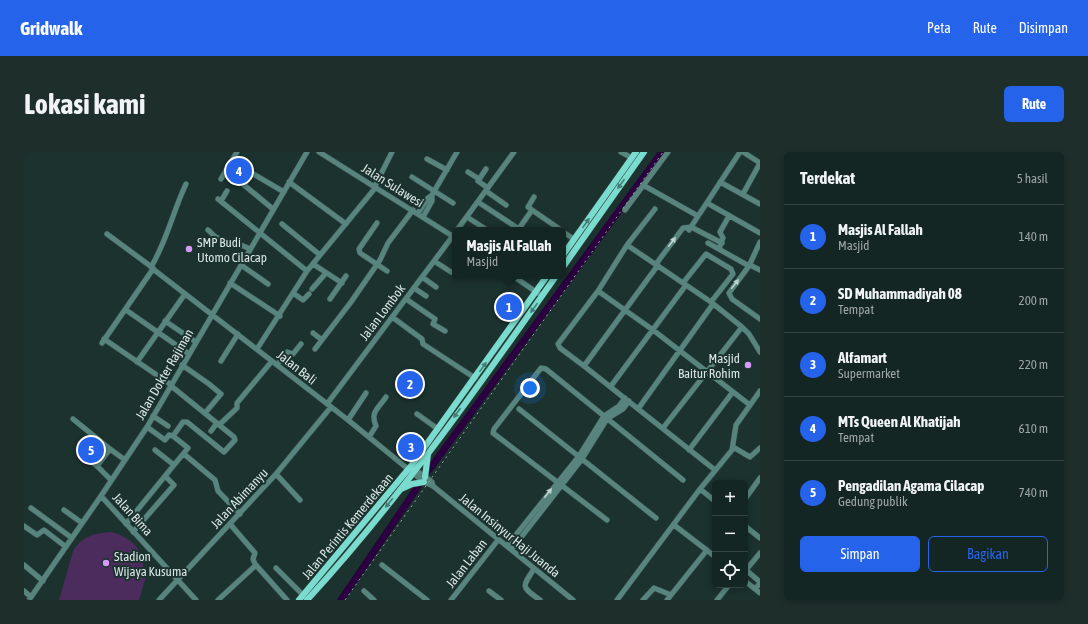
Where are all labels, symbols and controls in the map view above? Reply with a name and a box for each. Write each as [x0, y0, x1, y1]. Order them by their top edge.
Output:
text: Gridwalk [20, 17, 82, 39]
text: Peta [927, 20, 951, 36]
text: Rute [973, 20, 997, 36]
text: Disimpan [1019, 20, 1068, 36]
button: Rute [1004, 86, 1064, 122]
text: Lokasi kami [24, 88, 145, 120]
pin: 4 [226, 156, 252, 186]
street label: Jalan Sulawesi [359, 160, 426, 210]
text: Terdekat [800, 168, 855, 188]
text: 5 hasil [1017, 171, 1048, 186]
one-way arrow [617, 179, 625, 189]
one-way arrow [582, 218, 590, 228]
text: Masjis Al Fallah [838, 221, 923, 238]
popup [452, 227, 566, 279]
text: 1 [810, 229, 816, 244]
text: 140 m [1019, 229, 1048, 244]
place label: SMP Budi Utomo Cilacap [197, 235, 267, 265]
text: Masjis Al Fallah [467, 237, 551, 254]
one-way arrow [668, 237, 676, 248]
text: Masjid [838, 238, 870, 253]
marker: SMP Budi Utomo Cilacap [184, 244, 194, 254]
text: Masjid [467, 254, 498, 269]
one-way arrow [730, 279, 739, 290]
street label: Jalan Lombok [356, 281, 408, 343]
text: SD Muhammadiyah 08 [838, 285, 962, 302]
pin: 1 [496, 292, 522, 322]
text: 2 [810, 293, 816, 308]
text: 200 m [1019, 293, 1048, 308]
one-way arrow [530, 302, 538, 313]
text: Tempat [838, 302, 874, 317]
street label: Jalan Dokter Rajiman [132, 326, 196, 422]
street label: Jalan Bali [274, 347, 320, 388]
text: Alfamart [838, 349, 887, 366]
place label: Masjid Baitur Rohim [678, 351, 740, 381]
text: 3 [810, 357, 816, 372]
text: 220 m [1019, 357, 1048, 372]
marker: Masjid Baitur Rohim [743, 360, 753, 370]
one-way arrow [479, 361, 487, 372]
text: Supermarket [838, 366, 900, 381]
pin: 2 [397, 369, 423, 399]
your location [520, 378, 540, 398]
one-way arrow [454, 408, 462, 418]
text: MTs Queen Al Khatijah [838, 413, 960, 430]
text: 4 [810, 421, 816, 436]
text: 610 m [1019, 421, 1048, 436]
text: Tempat [838, 430, 874, 445]
pin: 3 [398, 432, 424, 462]
pin: 5 [78, 435, 104, 465]
street label: Jalan Abimanyu [208, 465, 271, 531]
street label: Jalan Perintis Kemerdekaan [299, 470, 396, 582]
text: Pengadilan Agama Cilacap [838, 477, 984, 494]
map controls [712, 480, 748, 588]
button: + [712, 480, 748, 516]
text: 5 [810, 485, 816, 500]
text: 740 m [1019, 485, 1048, 500]
one-way arrow [544, 488, 553, 499]
street label: Jalan Bima [110, 490, 156, 539]
street label: Jalan Insinyur Haji Juanda [456, 490, 563, 581]
text: Gedung publik [838, 494, 908, 509]
one-way arrow [384, 498, 393, 509]
button: − [712, 516, 748, 552]
street label: Jalan Laban [443, 536, 490, 591]
button: Simpan [800, 536, 920, 572]
button: Bagikan [928, 536, 1048, 572]
place label: Stadion Wijaya Kusuma [114, 549, 187, 579]
button: locate [712, 552, 748, 588]
marker: Stadion Wijaya Kusuma [101, 558, 111, 568]

